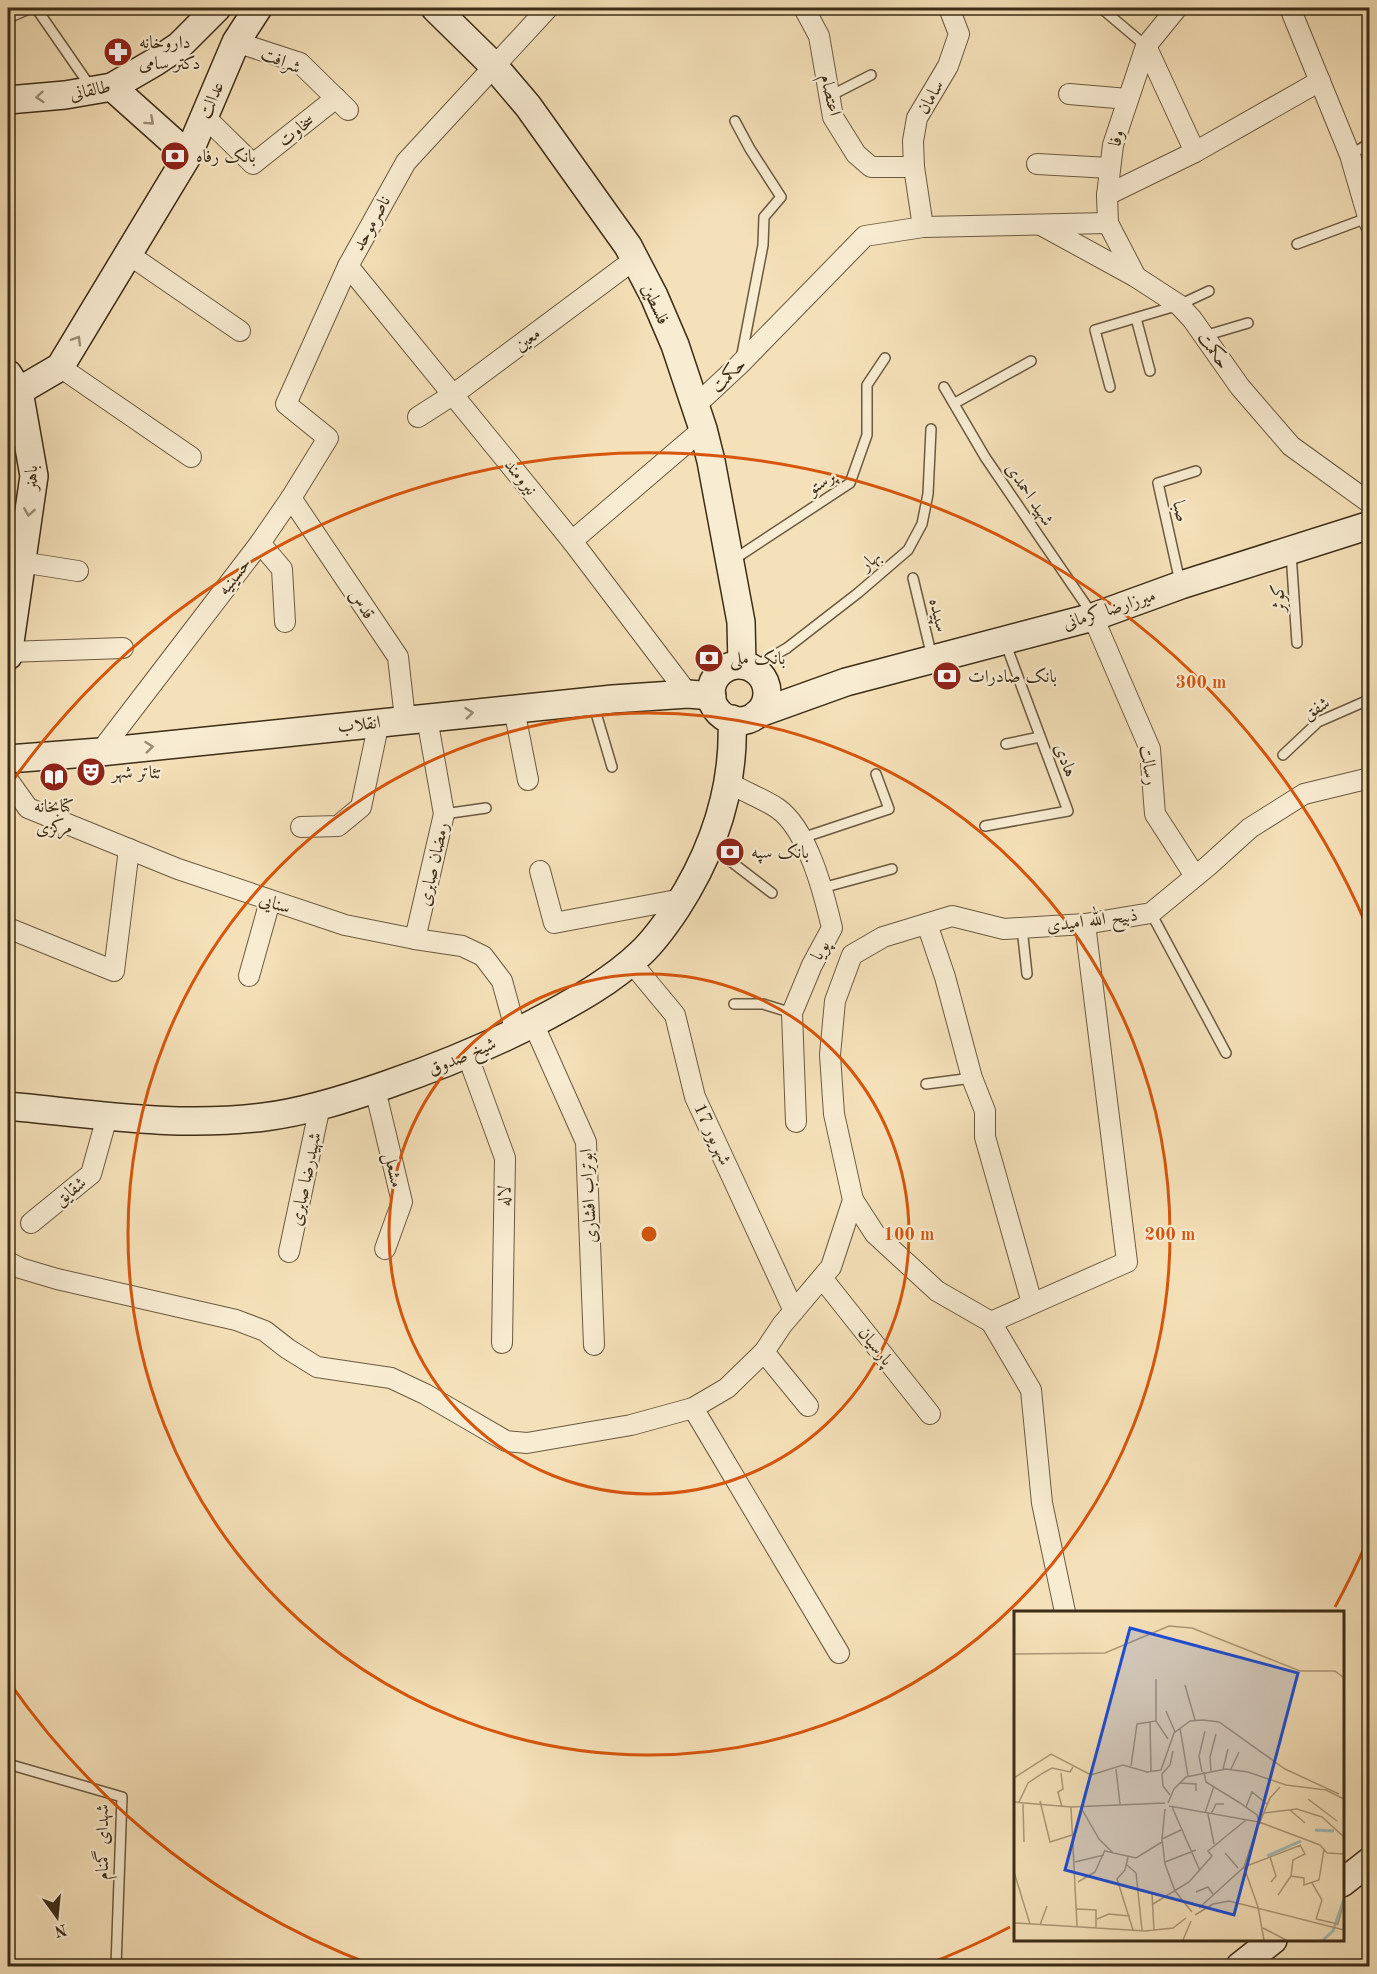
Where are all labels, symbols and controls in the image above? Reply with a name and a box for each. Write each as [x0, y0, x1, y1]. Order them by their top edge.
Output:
place label: داروخانه دکتر سامی [139, 34, 200, 73]
pharmacy icon: داروخانه دکتر سامی [102, 36, 134, 68]
street label: شرافت [257, 45, 303, 79]
street label: اعتصام [811, 73, 844, 119]
street label: سامان [914, 77, 947, 117]
street label: طالقانی [68, 78, 112, 104]
street label: عدالت [196, 79, 228, 122]
one-way arrow [35, 90, 44, 103]
street label: سخاوت [275, 111, 319, 151]
one-way arrow [143, 114, 154, 125]
street label: وفا [1106, 128, 1129, 149]
bank icon: بانک رفاه [159, 140, 191, 172]
place label: بانک رفاه [196, 147, 256, 167]
street label: ناصرموحد [350, 193, 396, 255]
street label: فلسطین [637, 281, 672, 328]
street label: معین [511, 324, 545, 356]
street label: حکمت [1194, 328, 1234, 372]
one-way arrow [69, 336, 81, 346]
street label: حکمت [706, 354, 750, 396]
street label: نیرومند [500, 456, 540, 500]
street label: شهید احمدی [1000, 460, 1057, 530]
street label: باهنر [23, 465, 42, 493]
street label: پرستو [803, 466, 841, 500]
street label: صبا [1168, 499, 1191, 524]
one-way arrow [23, 507, 35, 516]
street label: بهار [855, 547, 886, 577]
street label: حسینیه [215, 555, 256, 599]
street label: کوثر [1269, 583, 1290, 615]
street label: میرزارضا کرمانی [1060, 585, 1158, 634]
street label: قدس [345, 586, 377, 623]
street label: سپیده [922, 597, 951, 635]
bank icon: بانک ملی [693, 642, 725, 674]
place label: بانک ملی [730, 649, 785, 671]
bank icon: بانک صادرات [931, 660, 963, 692]
place label: بانک صادرات [968, 667, 1057, 687]
text: 300 m [1176, 674, 1226, 692]
street label: شفق [1300, 694, 1334, 725]
one-way arrow [464, 707, 473, 720]
street label: انقلاب [337, 714, 382, 737]
one-way arrow [145, 741, 154, 754]
street label: هادی [1051, 741, 1079, 779]
street label: رسالت [1135, 744, 1160, 787]
theatre icon: تئاتر شهر [75, 756, 107, 788]
library icon: کتابخانه مرکزی [38, 761, 70, 793]
place label: تئاتر شهر [110, 764, 162, 784]
place label: کتابخانه مرکزی [34, 798, 74, 840]
street label: رمضان صابری [416, 820, 453, 908]
bank icon: بانک سپه [714, 836, 746, 868]
place label: بانک سپه [751, 843, 809, 864]
street label: سنایی [256, 890, 293, 919]
street label: ذبیح الله امیدی [1045, 901, 1140, 941]
street label: پویا [808, 936, 837, 965]
street label: شیخ صدوق [426, 1035, 501, 1085]
street label: 17 شهریور [688, 1101, 734, 1169]
street label: شهیدرضا صابری [287, 1131, 327, 1228]
street label: ابوتراب افشاری [578, 1148, 601, 1244]
street label: مشعل [377, 1151, 406, 1190]
street label: شقایق [51, 1174, 91, 1211]
street label: لاله [496, 1185, 514, 1207]
centre of rings [639, 1224, 659, 1244]
text: 100 m [884, 1226, 934, 1244]
text: 200 m [1145, 1226, 1195, 1244]
street label: پارسیان [852, 1324, 897, 1372]
inset map [1014, 1611, 1344, 1941]
street label: شهدای گمنام [91, 1804, 118, 1880]
north arrow [27, 1887, 87, 1947]
text: N [52, 1920, 68, 1939]

